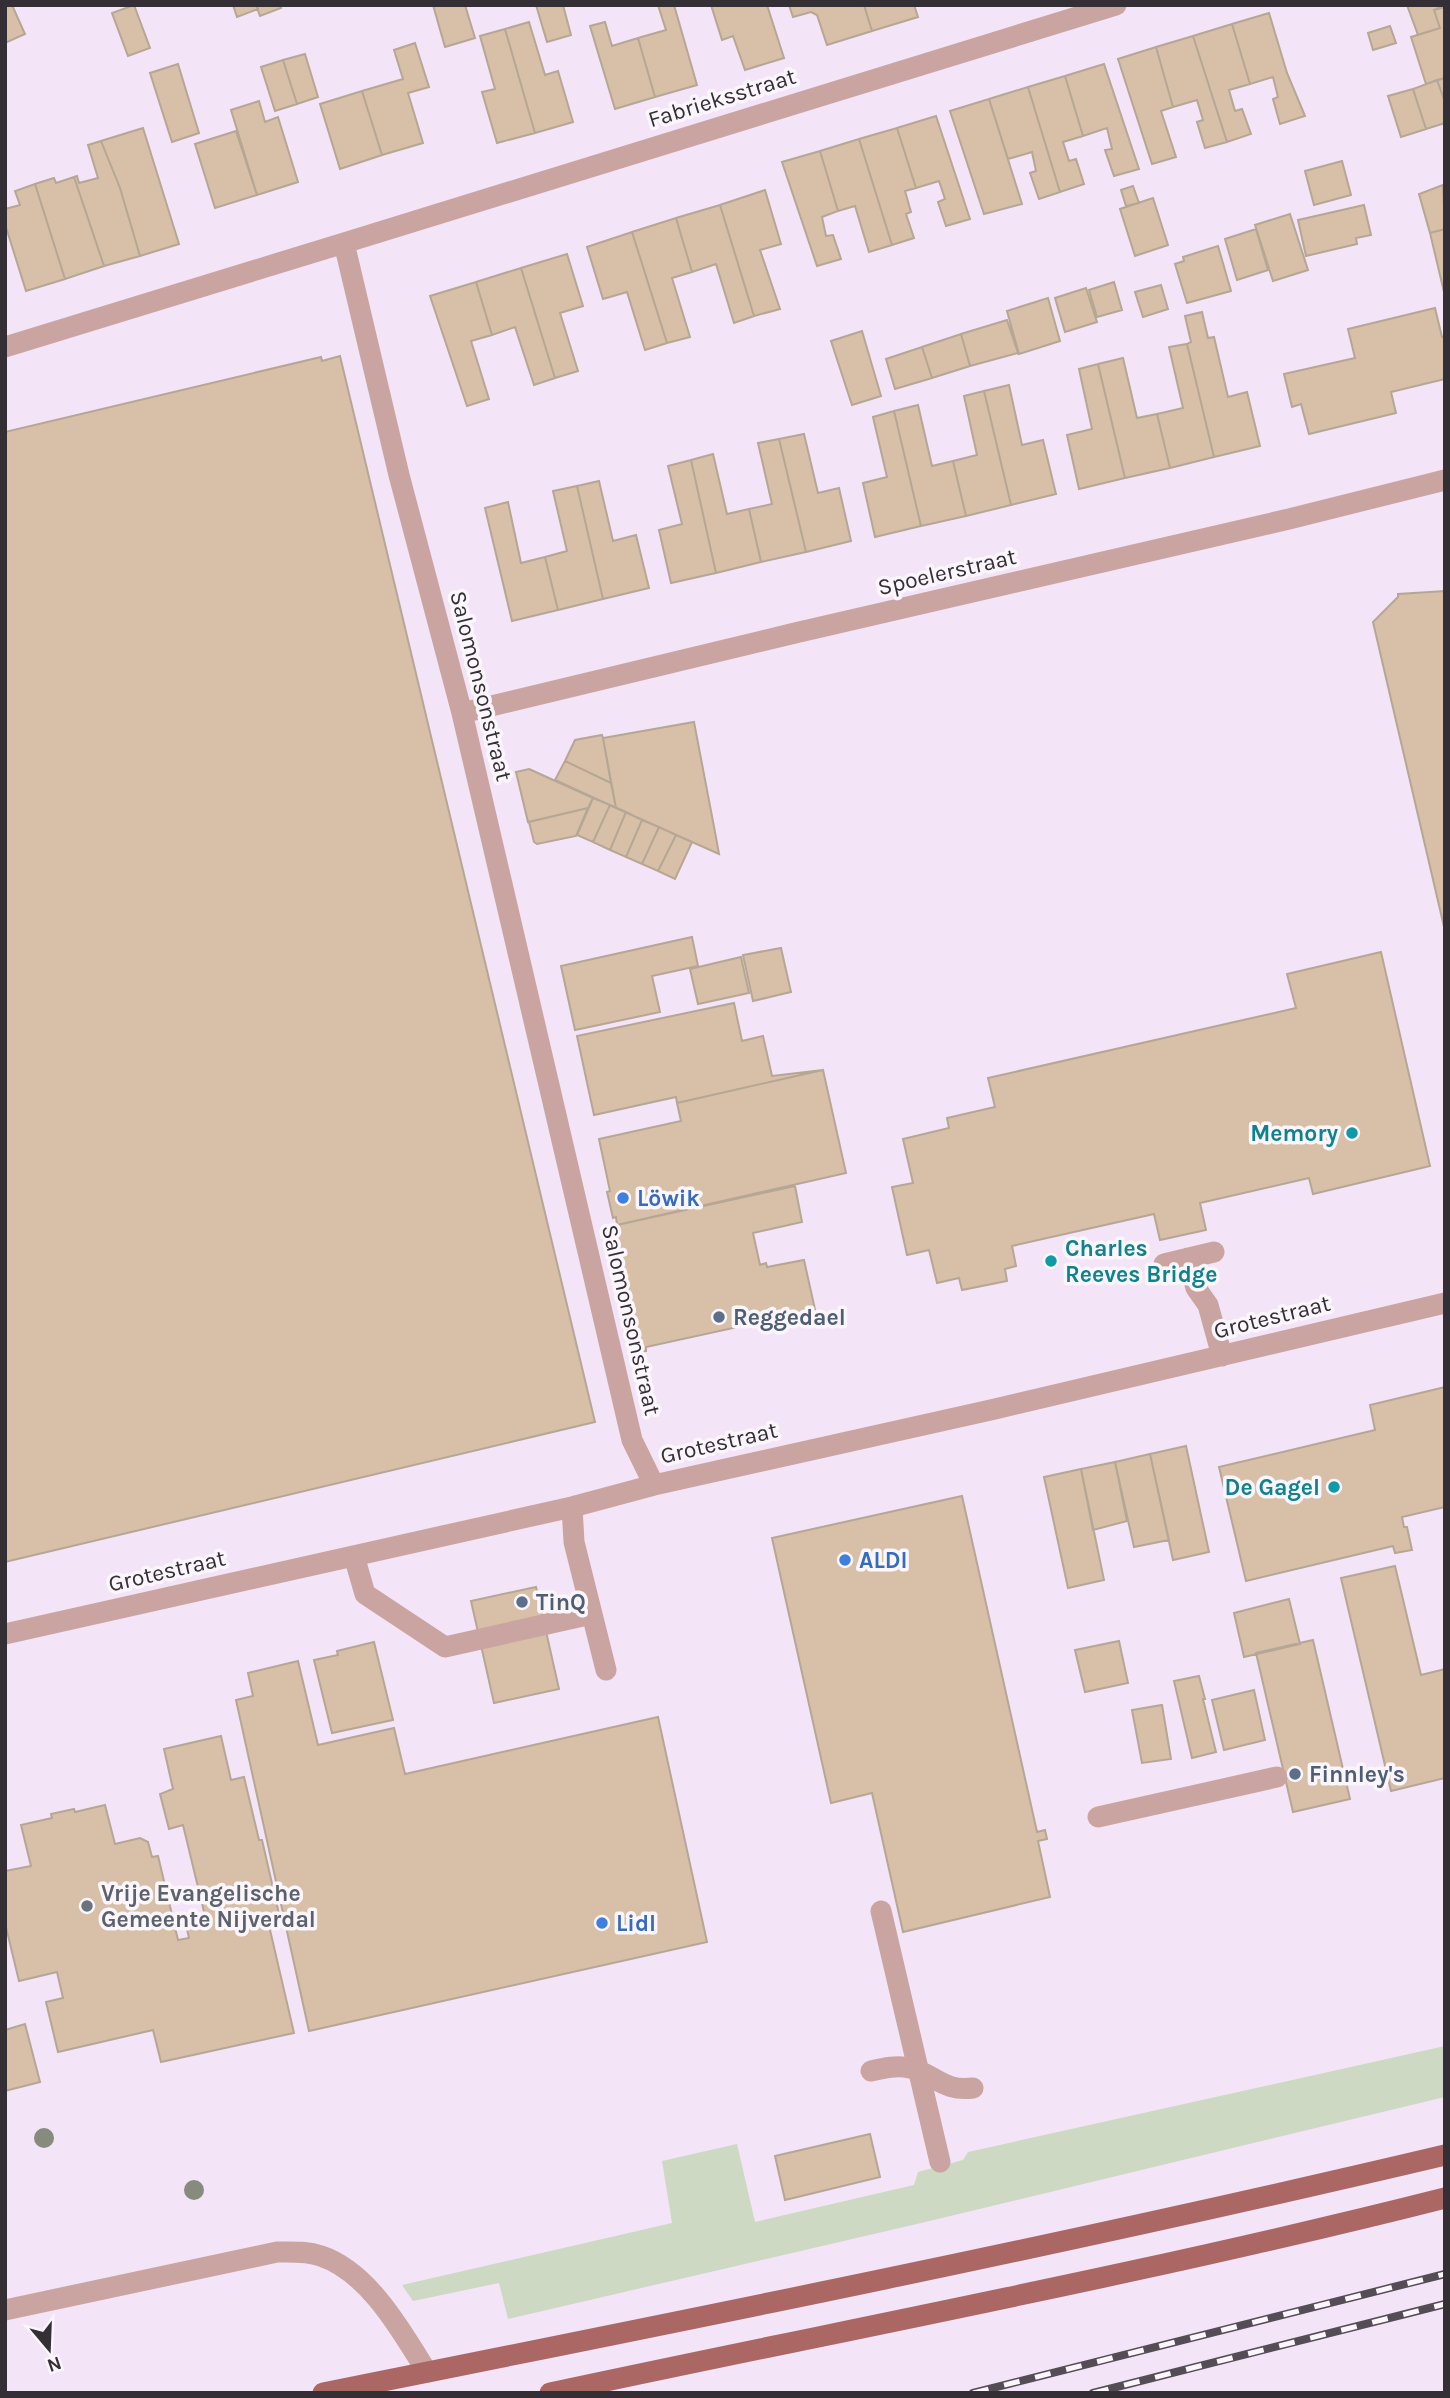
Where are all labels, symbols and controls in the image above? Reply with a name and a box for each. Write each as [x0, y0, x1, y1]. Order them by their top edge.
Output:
street label: Fabrieksstraat [645, 63, 799, 133]
street label: Spoelerstraat [875, 543, 1019, 601]
street label: Salomonsonstraat [444, 588, 518, 784]
place label: Memory [1250, 1120, 1338, 1147]
marker: Memory [1344, 1125, 1360, 1141]
place label: Löwik [637, 1185, 700, 1212]
marker: Löwik [615, 1190, 631, 1206]
street label: Salomonsonstraat [596, 1222, 666, 1418]
place label: Charles Reeves Bridge [1065, 1235, 1217, 1288]
marker: Charles Reeves Bridge [1043, 1253, 1059, 1269]
street label: Grotestraat [1211, 1289, 1333, 1345]
place label: Reggedael [733, 1304, 846, 1331]
marker: Reggedael [711, 1309, 727, 1325]
street label: Grotestraat [658, 1416, 780, 1470]
place label: De Gagel [1225, 1474, 1320, 1501]
marker: De Gagel [1326, 1479, 1342, 1495]
street label: Grotestraat [106, 1544, 228, 1598]
place label: ALDI [859, 1547, 908, 1574]
marker: ALDI [837, 1552, 853, 1568]
place label: TinQ [536, 1589, 586, 1616]
marker: TinQ [514, 1594, 530, 1610]
place label: Finnley's [1309, 1761, 1405, 1788]
marker: Finnley's [1287, 1766, 1303, 1782]
place label: Vrije Evangelische Gemeente Nijverdal [101, 1880, 316, 1933]
marker: Vrije Evangelische Gemeente Nijverdal [79, 1898, 95, 1914]
place label: Lidl [616, 1910, 656, 1937]
marker: Lidl [594, 1915, 610, 1931]
north arrow [14, 2314, 84, 2384]
text: N [44, 2352, 64, 2377]

